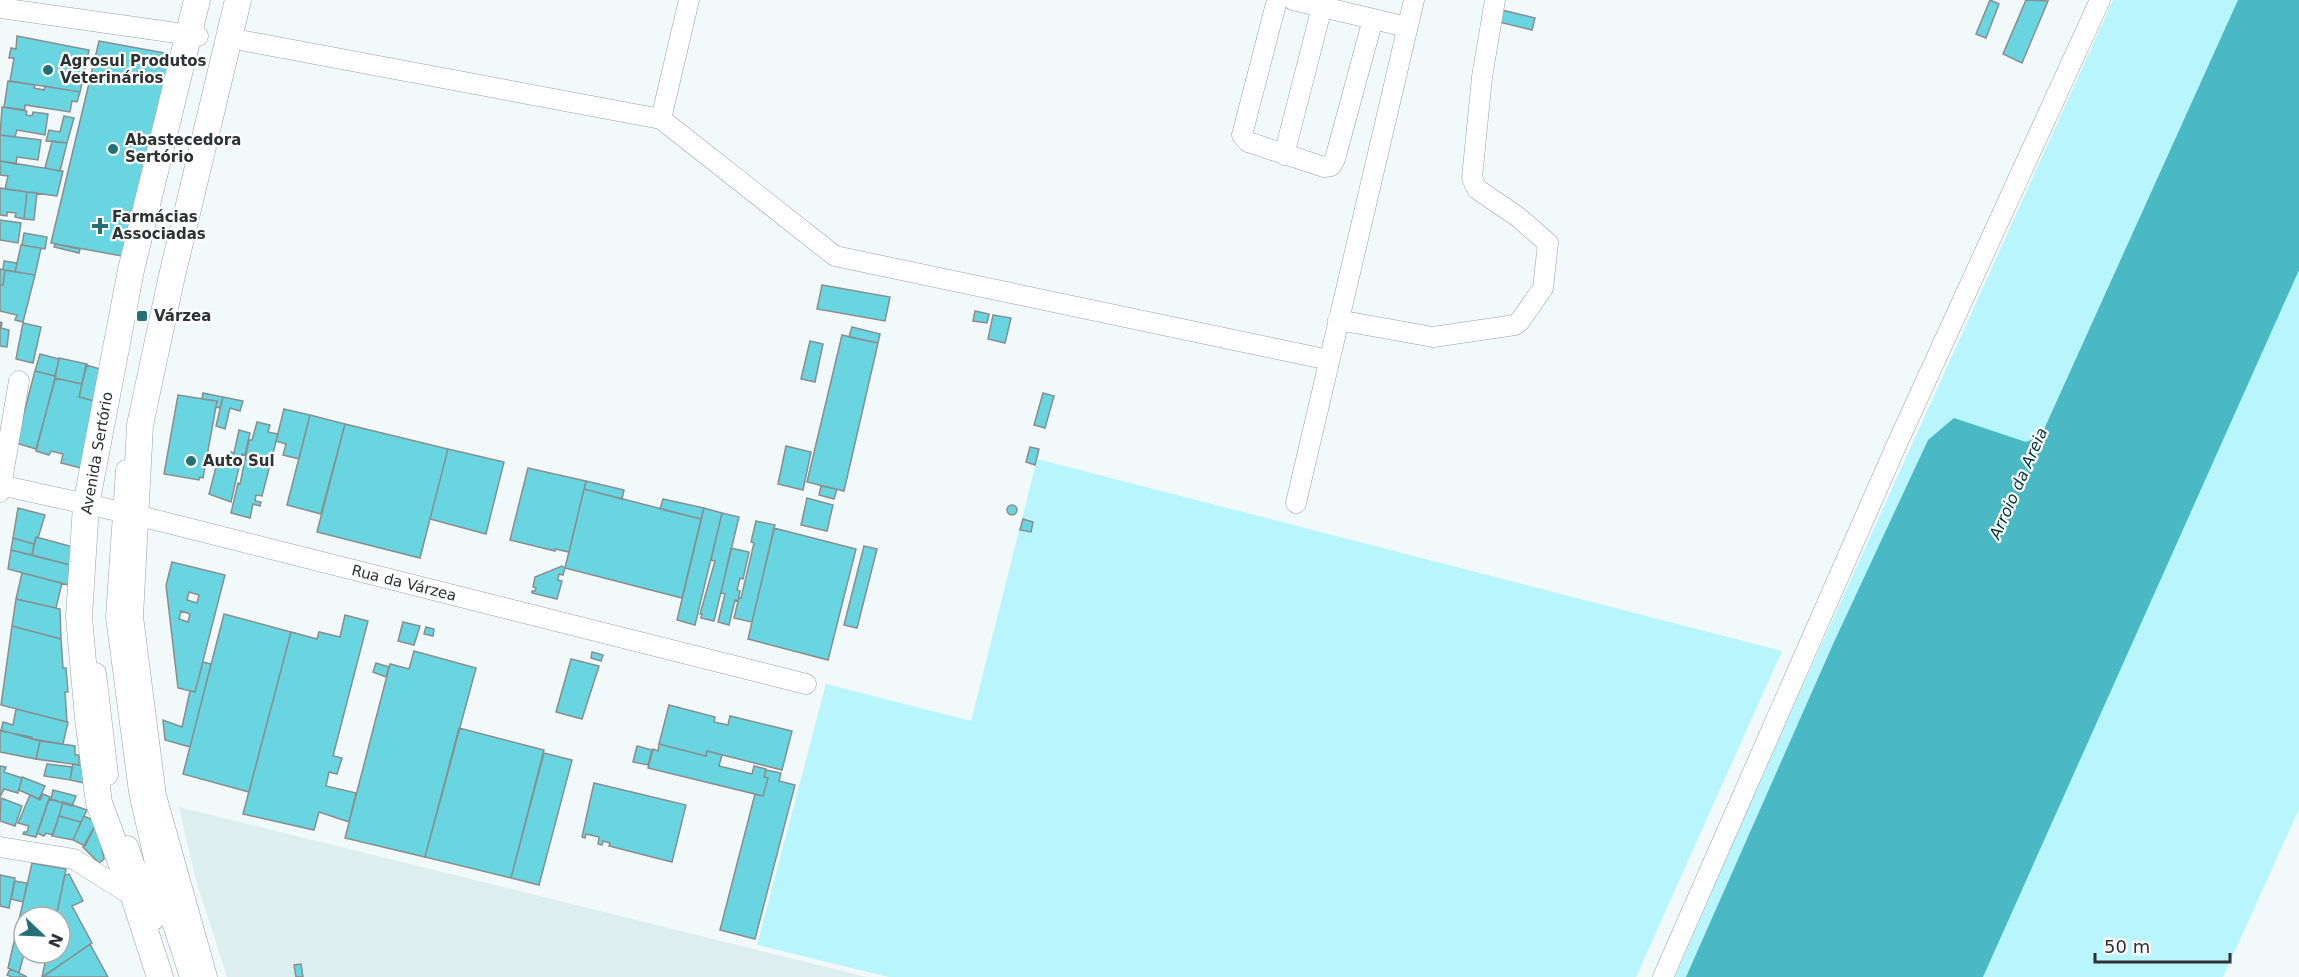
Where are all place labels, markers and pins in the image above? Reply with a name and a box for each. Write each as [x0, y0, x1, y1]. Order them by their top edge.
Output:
place label: Agrosul Produtos Veterinários [60, 52, 207, 87]
marker: Agrosul Produtos Veterinários [41, 63, 55, 77]
place label: Abastecedora Sertório [125, 131, 241, 166]
marker: Abastecedora Sertório [106, 142, 120, 156]
place label: Farmácias Associadas [112, 208, 206, 243]
marker: Farmácias Associadas [93, 219, 107, 233]
place label: Várzea [154, 307, 211, 325]
marker: Várzea [135, 309, 149, 323]
place label: Auto Sul [203, 452, 275, 470]
marker: Auto Sul [184, 454, 198, 468]

